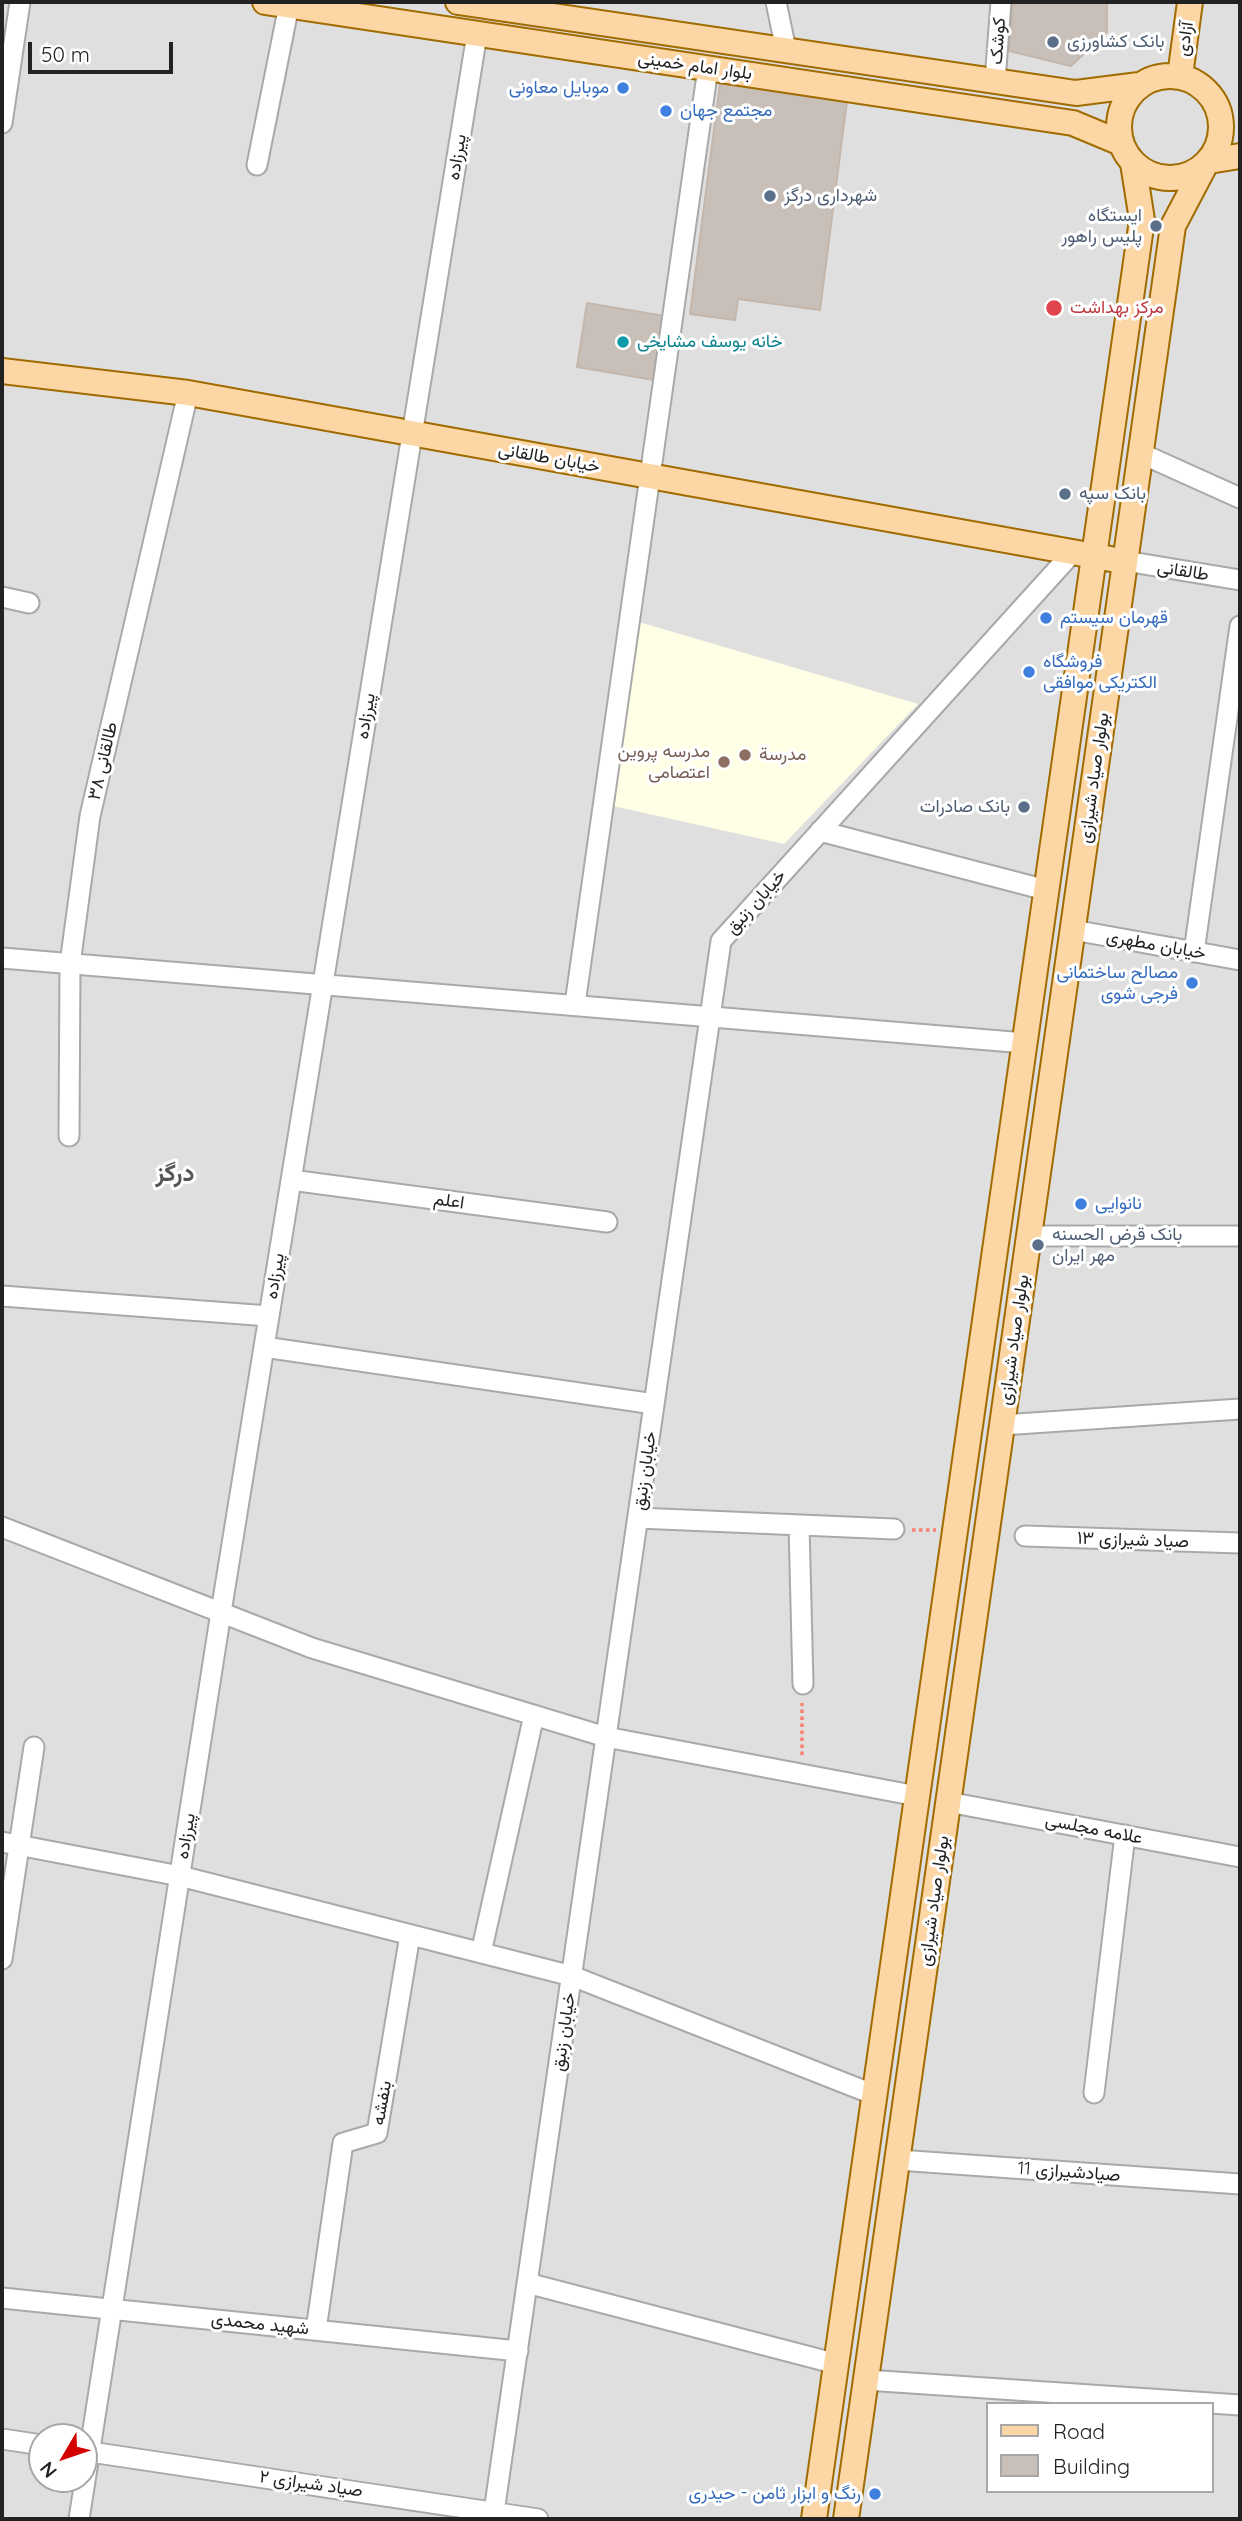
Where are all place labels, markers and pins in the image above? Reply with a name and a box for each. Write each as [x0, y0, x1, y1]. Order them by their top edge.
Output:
place label: بانک کشاورزی [1067, 31, 1165, 53]
marker: بانک کشاورزی [1045, 34, 1061, 50]
place label: موبایل معاونی [509, 77, 609, 99]
marker: موبایل معاونی [615, 80, 631, 96]
place label: مجتمع جهان [680, 100, 772, 122]
marker: مجتمع جهان [658, 103, 674, 119]
place label: شهرداری درگز [784, 185, 877, 207]
marker: شهرداری درگز [762, 188, 778, 204]
place label: ایستگاه پلیس راهور [1061, 205, 1142, 248]
marker: ایستگاه پلیس راهور [1148, 218, 1164, 234]
place label: مرکز بهداشت [1070, 297, 1164, 319]
marker: مرکز بهداشت [1044, 298, 1064, 318]
place label: خانه یوسف مشایخی [637, 331, 783, 353]
marker: خانه یوسف مشایخی [615, 334, 631, 350]
place label: بانک سپه [1079, 483, 1146, 505]
marker: بانک سپه [1057, 486, 1073, 502]
place label: قهرمان سیستم [1060, 607, 1168, 629]
marker: قهرمان سیستم [1038, 610, 1054, 626]
place label: فروشگاه الکتریکی موافقی [1043, 651, 1157, 694]
marker: فروشگاه الکتریکی موافقی [1021, 664, 1037, 680]
place label: مدرسه پروین اعتصامی [618, 741, 710, 784]
place label: مدرسة [759, 744, 806, 766]
marker: مدرسة [737, 747, 753, 763]
marker: مدرسه پروین اعتصامی [716, 754, 732, 770]
place label: بانک صادرات [920, 796, 1010, 818]
marker: بانک صادرات [1016, 799, 1032, 815]
place label: مصالح ساختمانی فرجی شوی [1056, 962, 1178, 1004]
marker: مصالح ساختمانی فرجی شوی [1184, 975, 1200, 991]
place label: نانوایی [1095, 1193, 1142, 1215]
marker: نانوایی [1073, 1196, 1089, 1212]
place label: بانک قرض الحسنه مهر ایران [1052, 1224, 1182, 1266]
marker: بانک قرض الحسنه مهر ایران [1030, 1237, 1046, 1253]
place label: رنگ و ابزار ثامن - حیدری [689, 2483, 861, 2505]
marker: رنگ و ابزار ثامن - حیدری [867, 2486, 883, 2502]

